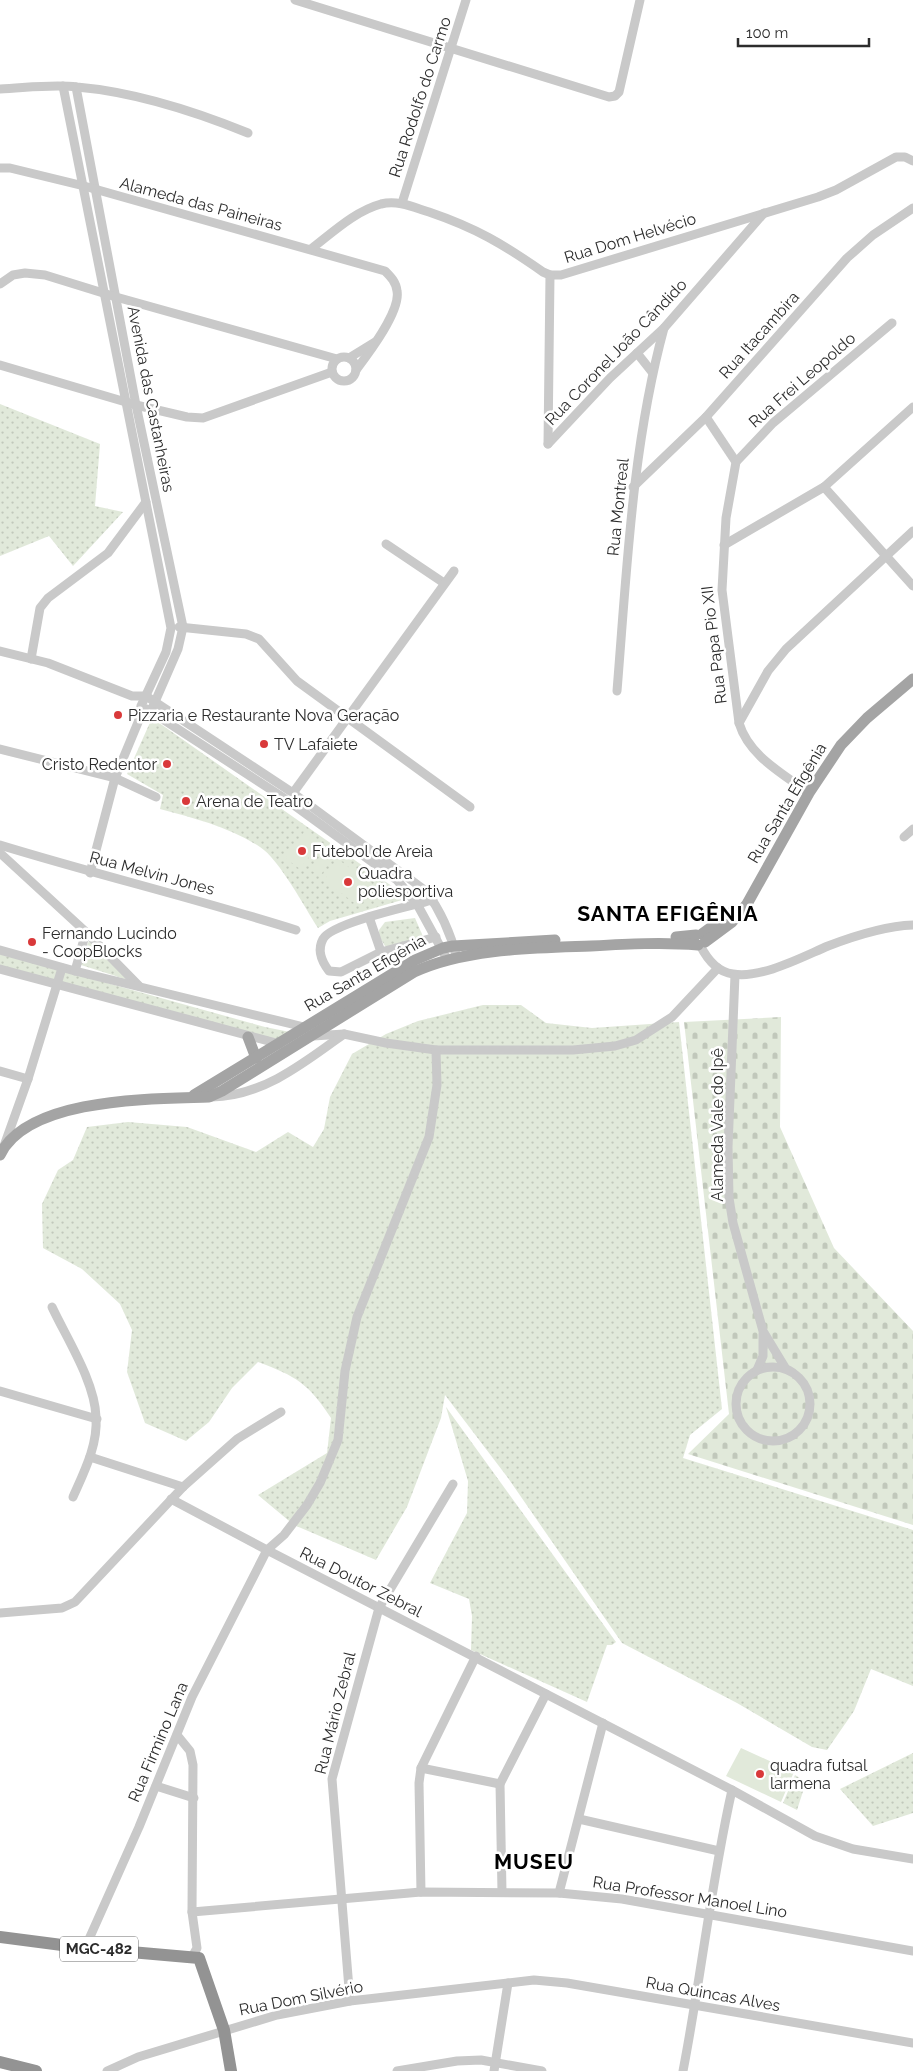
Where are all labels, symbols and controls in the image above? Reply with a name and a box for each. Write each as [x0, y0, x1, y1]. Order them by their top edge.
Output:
street label: Rua Rodolfo do Carmo [385, 14, 455, 180]
scale bar [738, 15, 869, 47]
text: 100 m [746, 24, 788, 42]
street label: Alameda das Paineiras [118, 173, 285, 235]
street label: Rua Dom Helvécio [562, 209, 698, 267]
street label: Rua Coronel João Cândido [541, 275, 691, 429]
street label: Rua Itacambira [715, 288, 803, 382]
street label: Avenida das Castanheiras [124, 304, 178, 494]
street label: Rua Frei Leopoldo [745, 329, 859, 431]
street label: Rua Montreal [603, 456, 633, 557]
street label: Rua Papa Pio XII [697, 585, 731, 705]
place label: Pizzaria e Restaurante Nova Geração [128, 706, 399, 725]
marker: Pizzaria e Restaurante Nova Geração [112, 709, 124, 721]
place label: TV Lafaiete [274, 735, 358, 754]
marker: TV Lafaiete [258, 738, 270, 750]
street label: Rua Santa Efigênia [744, 739, 830, 867]
place label: Cristo Redentor [42, 755, 157, 774]
marker: Cristo Redentor [161, 758, 173, 770]
place label: Arena de Teatro [196, 792, 313, 811]
marker: Arena de Teatro [180, 795, 192, 807]
place label: Futebol de Areia [312, 842, 433, 861]
marker: Futebol de Areia [296, 845, 308, 857]
street label: Rua Melvin Jones [87, 847, 217, 899]
place label: Quadra poliesportiva [358, 864, 453, 901]
marker: Quadra poliesportiva [342, 876, 354, 888]
district label: SANTA EFIGÊNIA [577, 901, 759, 926]
place label: Fernando Lucindo - CoopBlocks [42, 924, 177, 961]
street label: Rua Santa Efigênia [301, 931, 429, 1015]
marker: Fernando Lucindo - CoopBlocks [26, 936, 38, 948]
street label: Alameda Vale do Ipê [708, 1048, 727, 1202]
street label: Rua Doutor Zebral [297, 1543, 426, 1621]
street label: Rua Mário Zebral [311, 1649, 360, 1776]
street label: Rua Firmino Lana [124, 1679, 192, 1805]
place label: quadra futsal larmena [770, 1756, 868, 1793]
marker: quadra futsal larmena [754, 1768, 766, 1780]
district label: MUSEU [494, 1849, 574, 1874]
street label: Rua Professor Manoel Lino [591, 1872, 789, 1922]
road number: MGC-482 [60, 1936, 138, 1962]
street label: Rua Quincas Alves [644, 1973, 782, 2015]
street label: Rua Dom Silvério [237, 1977, 365, 2019]

